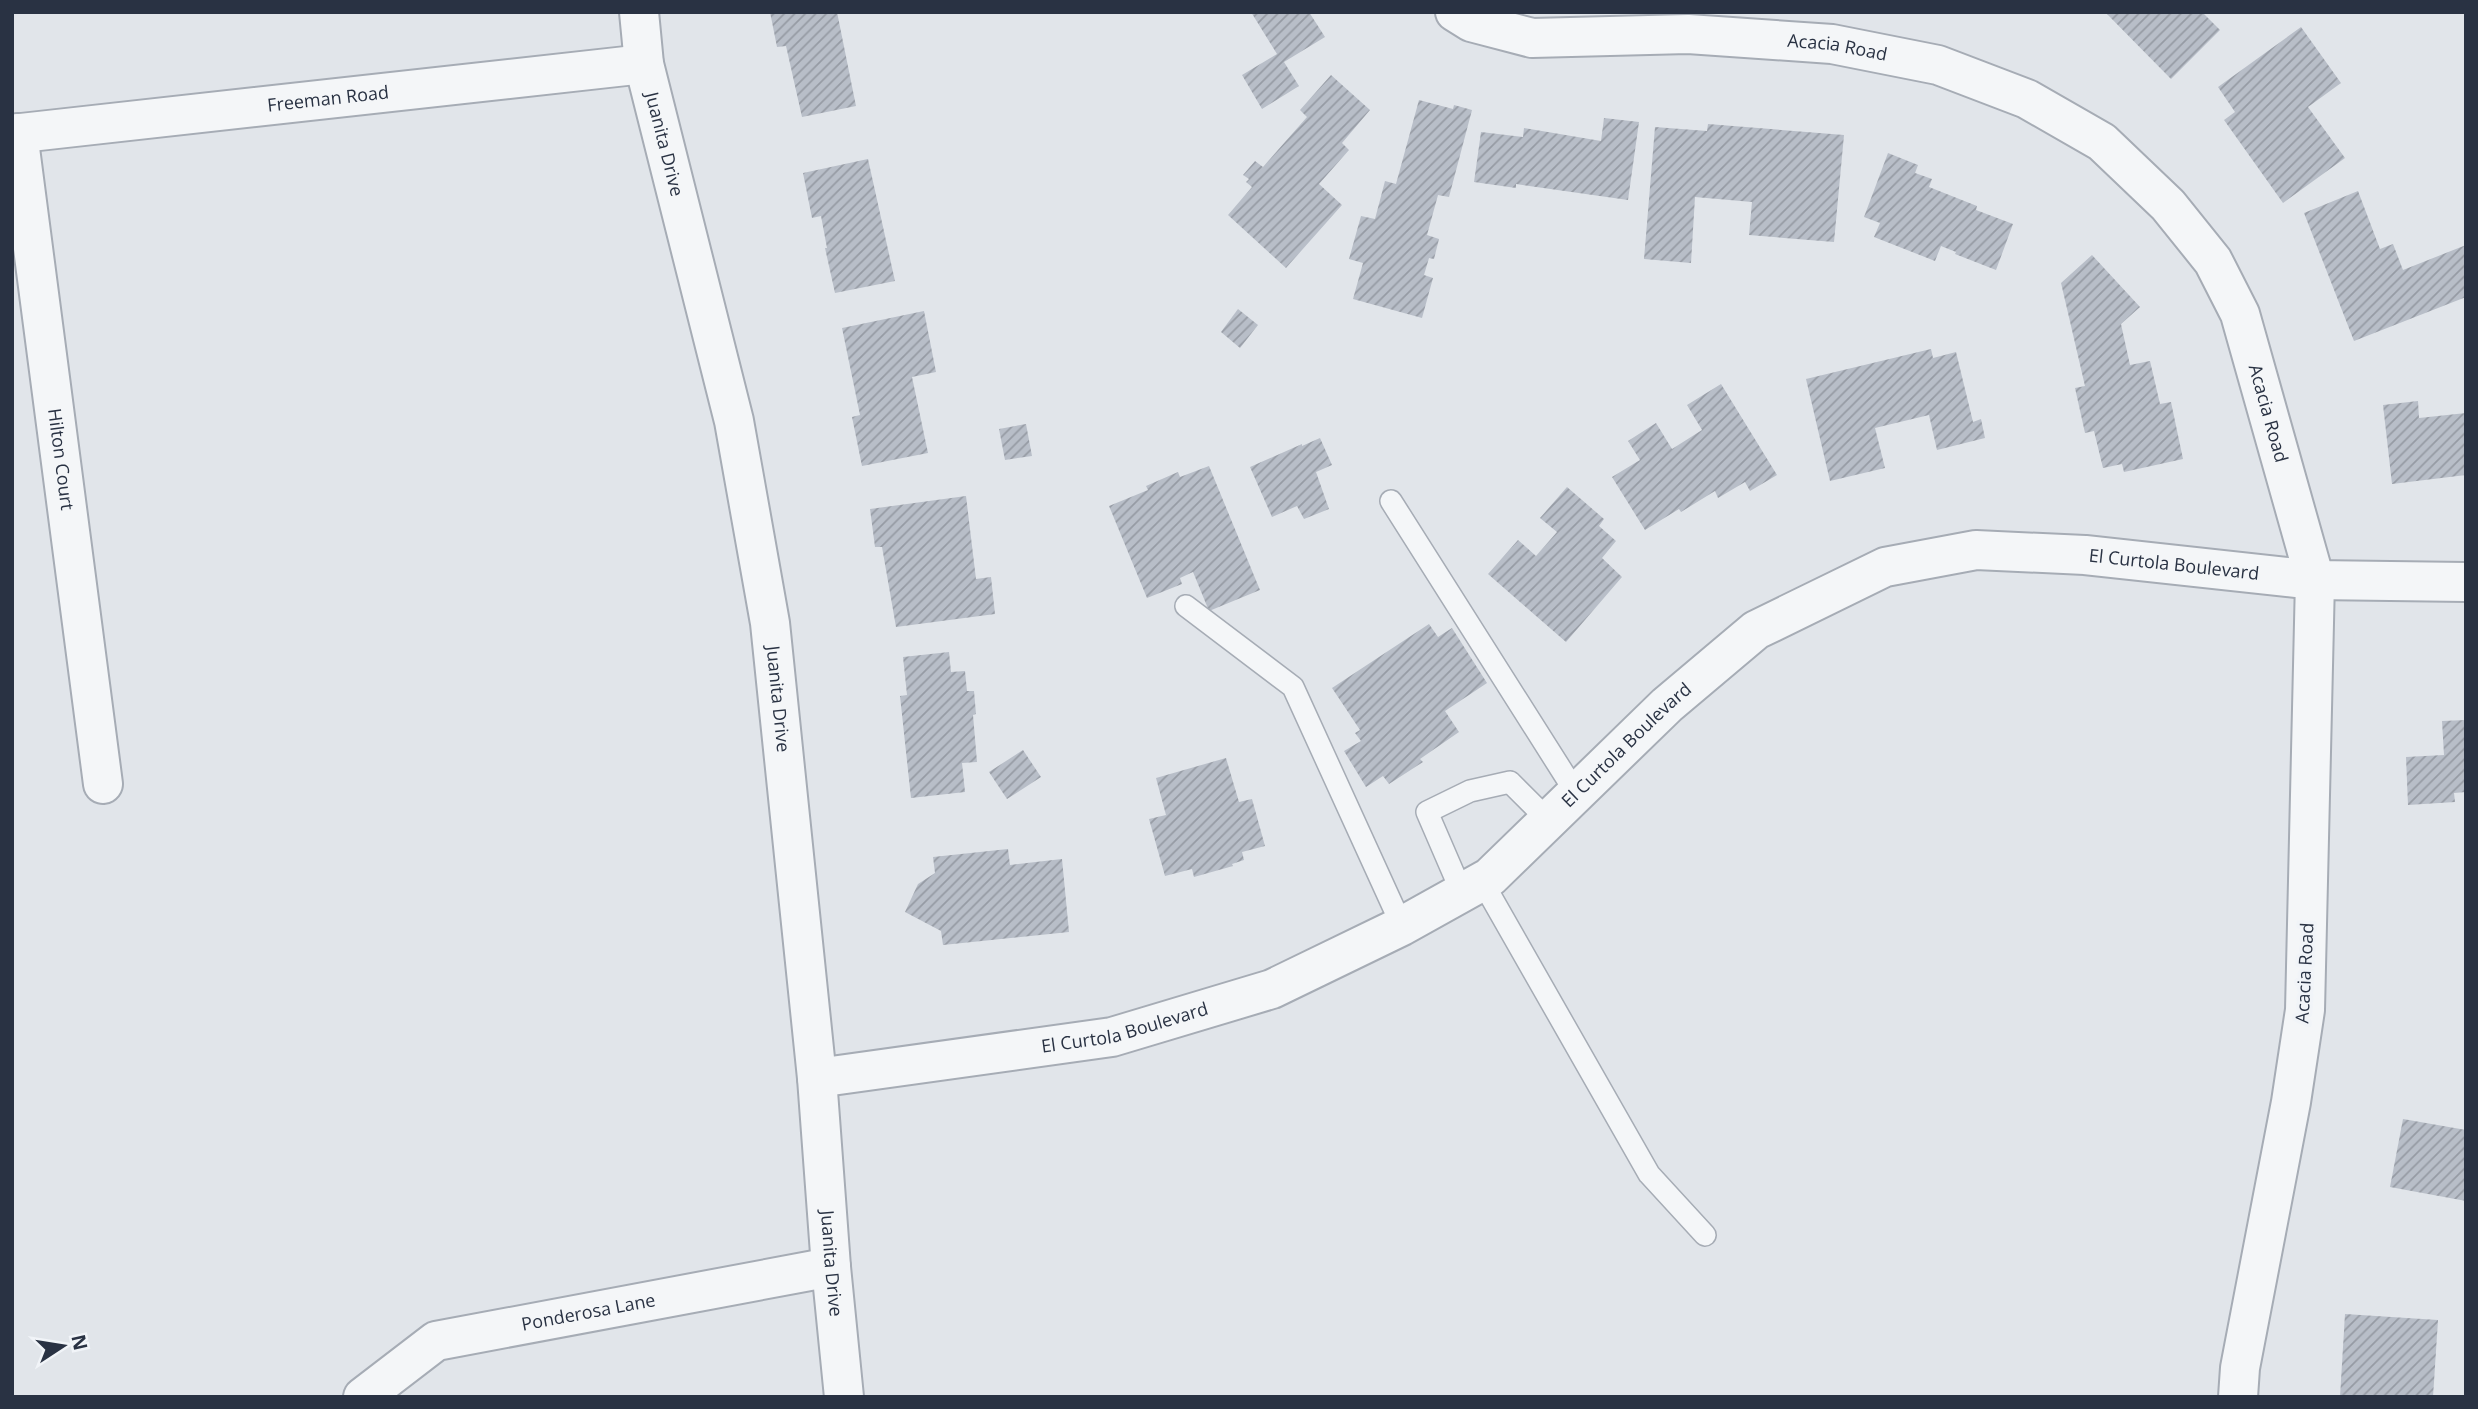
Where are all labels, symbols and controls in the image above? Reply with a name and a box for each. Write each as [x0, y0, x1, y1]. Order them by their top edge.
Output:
street label: Acacia Road [1787, 28, 1890, 66]
street label: Freeman Road [266, 79, 390, 117]
street label: Juanita Drive [640, 87, 690, 199]
street label: Acacia Road [2244, 361, 2294, 465]
street label: Hilton Court [43, 407, 80, 511]
street label: El Curtola Boulevard [2088, 543, 2260, 585]
street label: Juanita Drive [761, 643, 796, 753]
street label: El Curtola Boulevard [1556, 677, 1696, 812]
street label: Acacia Road [2289, 922, 2319, 1024]
street label: El Curtola Boulevard [1040, 996, 1211, 1058]
street label: Juanita Drive [816, 1207, 849, 1318]
street label: Ponderosa Lane [519, 1287, 657, 1336]
north arrow [28, 1311, 98, 1381]
text: N [65, 1332, 94, 1353]

